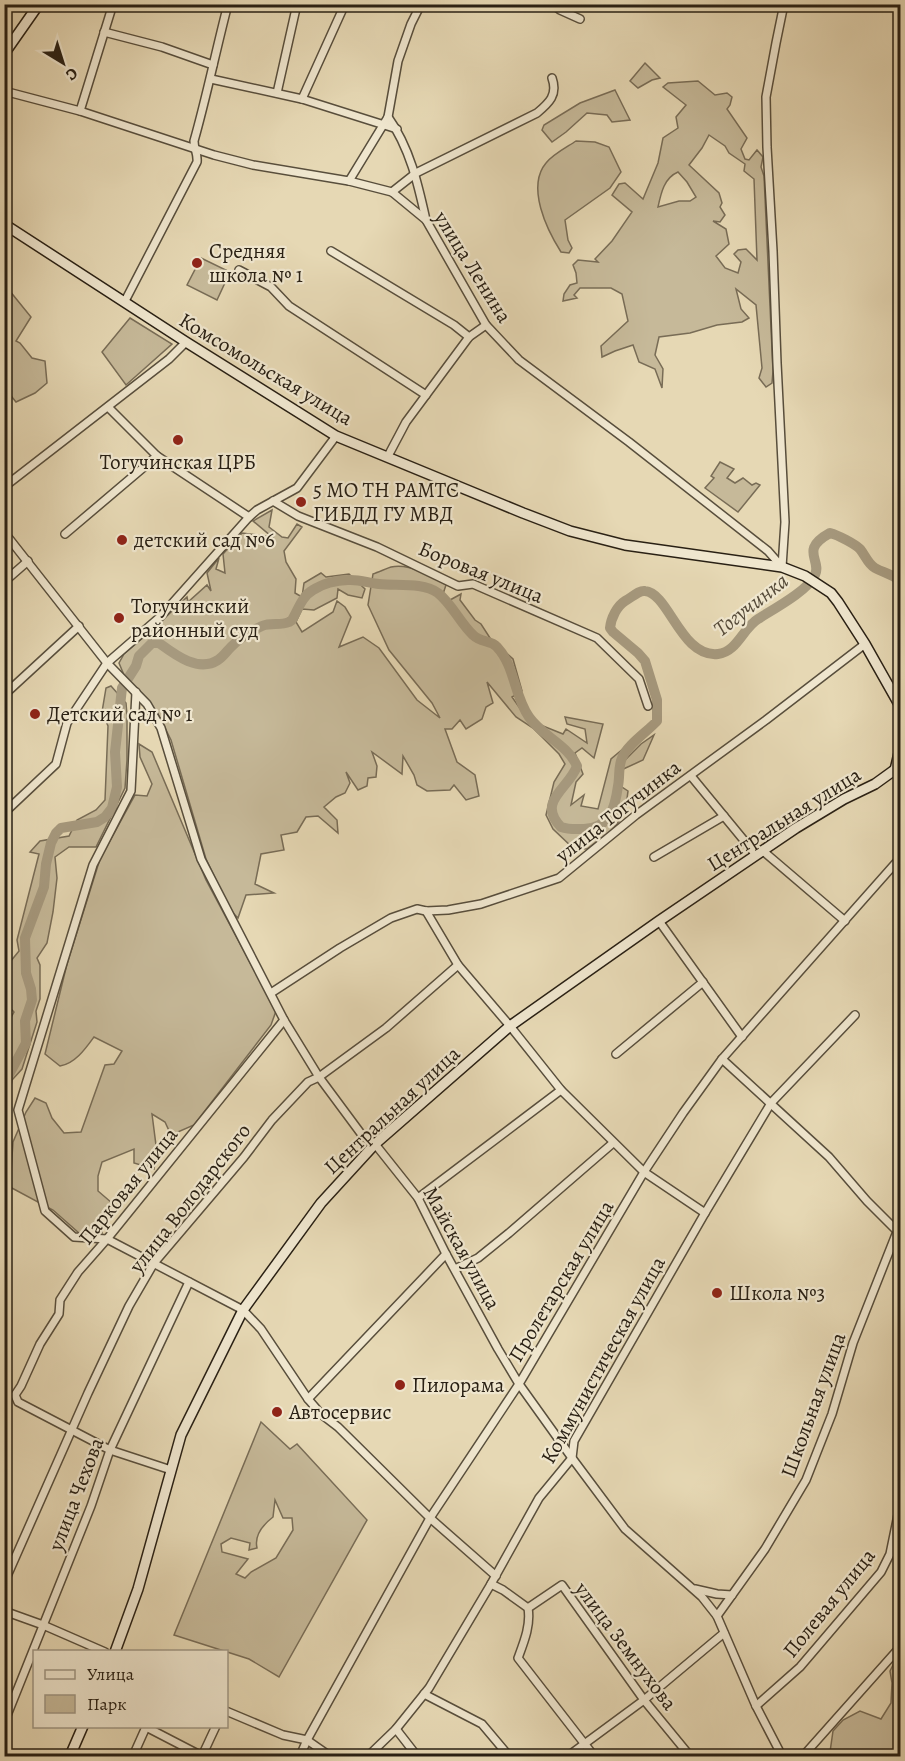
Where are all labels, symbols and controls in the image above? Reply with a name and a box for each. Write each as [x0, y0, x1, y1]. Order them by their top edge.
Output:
north arrow [33, 33, 93, 93]
text: С [61, 62, 82, 86]
street label: улица Ленина [427, 205, 519, 329]
place label: Средняя школа № 1 [209, 237, 303, 289]
marker: Средняя школа № 1 [190, 256, 204, 270]
street label: Комсомольская улица [174, 306, 358, 432]
marker: Тогучинская ЦРБ [171, 433, 185, 447]
place label: Тогучинская ЦРБ [100, 448, 256, 476]
place label: 5 МО ТН РАМТС ГИБДД ГУ МВД [313, 476, 459, 528]
marker: 5 МО ТН РАМТС ГИБДД ГУ МВД [294, 495, 308, 509]
place label: детский сад №6 [133, 526, 275, 554]
marker: детский сад №6 [115, 533, 129, 547]
street label: Боровая улица [414, 534, 548, 610]
water label: Тогучинка [707, 566, 795, 644]
place label: Тогучинский районный суд [131, 592, 259, 644]
marker: Тогучинский районный суд [112, 611, 126, 625]
place label: Детский сад № 1 [47, 700, 192, 728]
marker: Детский сад № 1 [28, 707, 42, 721]
street label: улица Тогучинка [549, 753, 687, 869]
street label: Центральная улица [702, 760, 866, 878]
street label: Центральная улица [318, 1039, 466, 1180]
street label: улица Володарского [122, 1118, 257, 1279]
street label: Парковая улица [72, 1121, 184, 1251]
street label: Майская улица [417, 1181, 508, 1315]
street label: Пролетарская улица [502, 1195, 620, 1367]
street label: Коммунистическая улица [534, 1251, 672, 1469]
place label: Школа №3 [729, 1279, 825, 1307]
marker: Школа №3 [710, 1286, 724, 1300]
street label: Школьная улица [774, 1328, 852, 1482]
place label: Пилорама [412, 1371, 505, 1399]
marker: Пилорама [393, 1378, 407, 1392]
place label: Автосервис [288, 1398, 392, 1426]
marker: Автосервис [270, 1405, 284, 1419]
street label: улица Чехова [41, 1433, 111, 1556]
street label: Полевая улица [776, 1542, 882, 1663]
street label: улица Земнухова [568, 1575, 684, 1716]
legend [33, 1650, 228, 1728]
text: Улица [87, 1662, 135, 1686]
text: Парк [87, 1692, 127, 1716]

